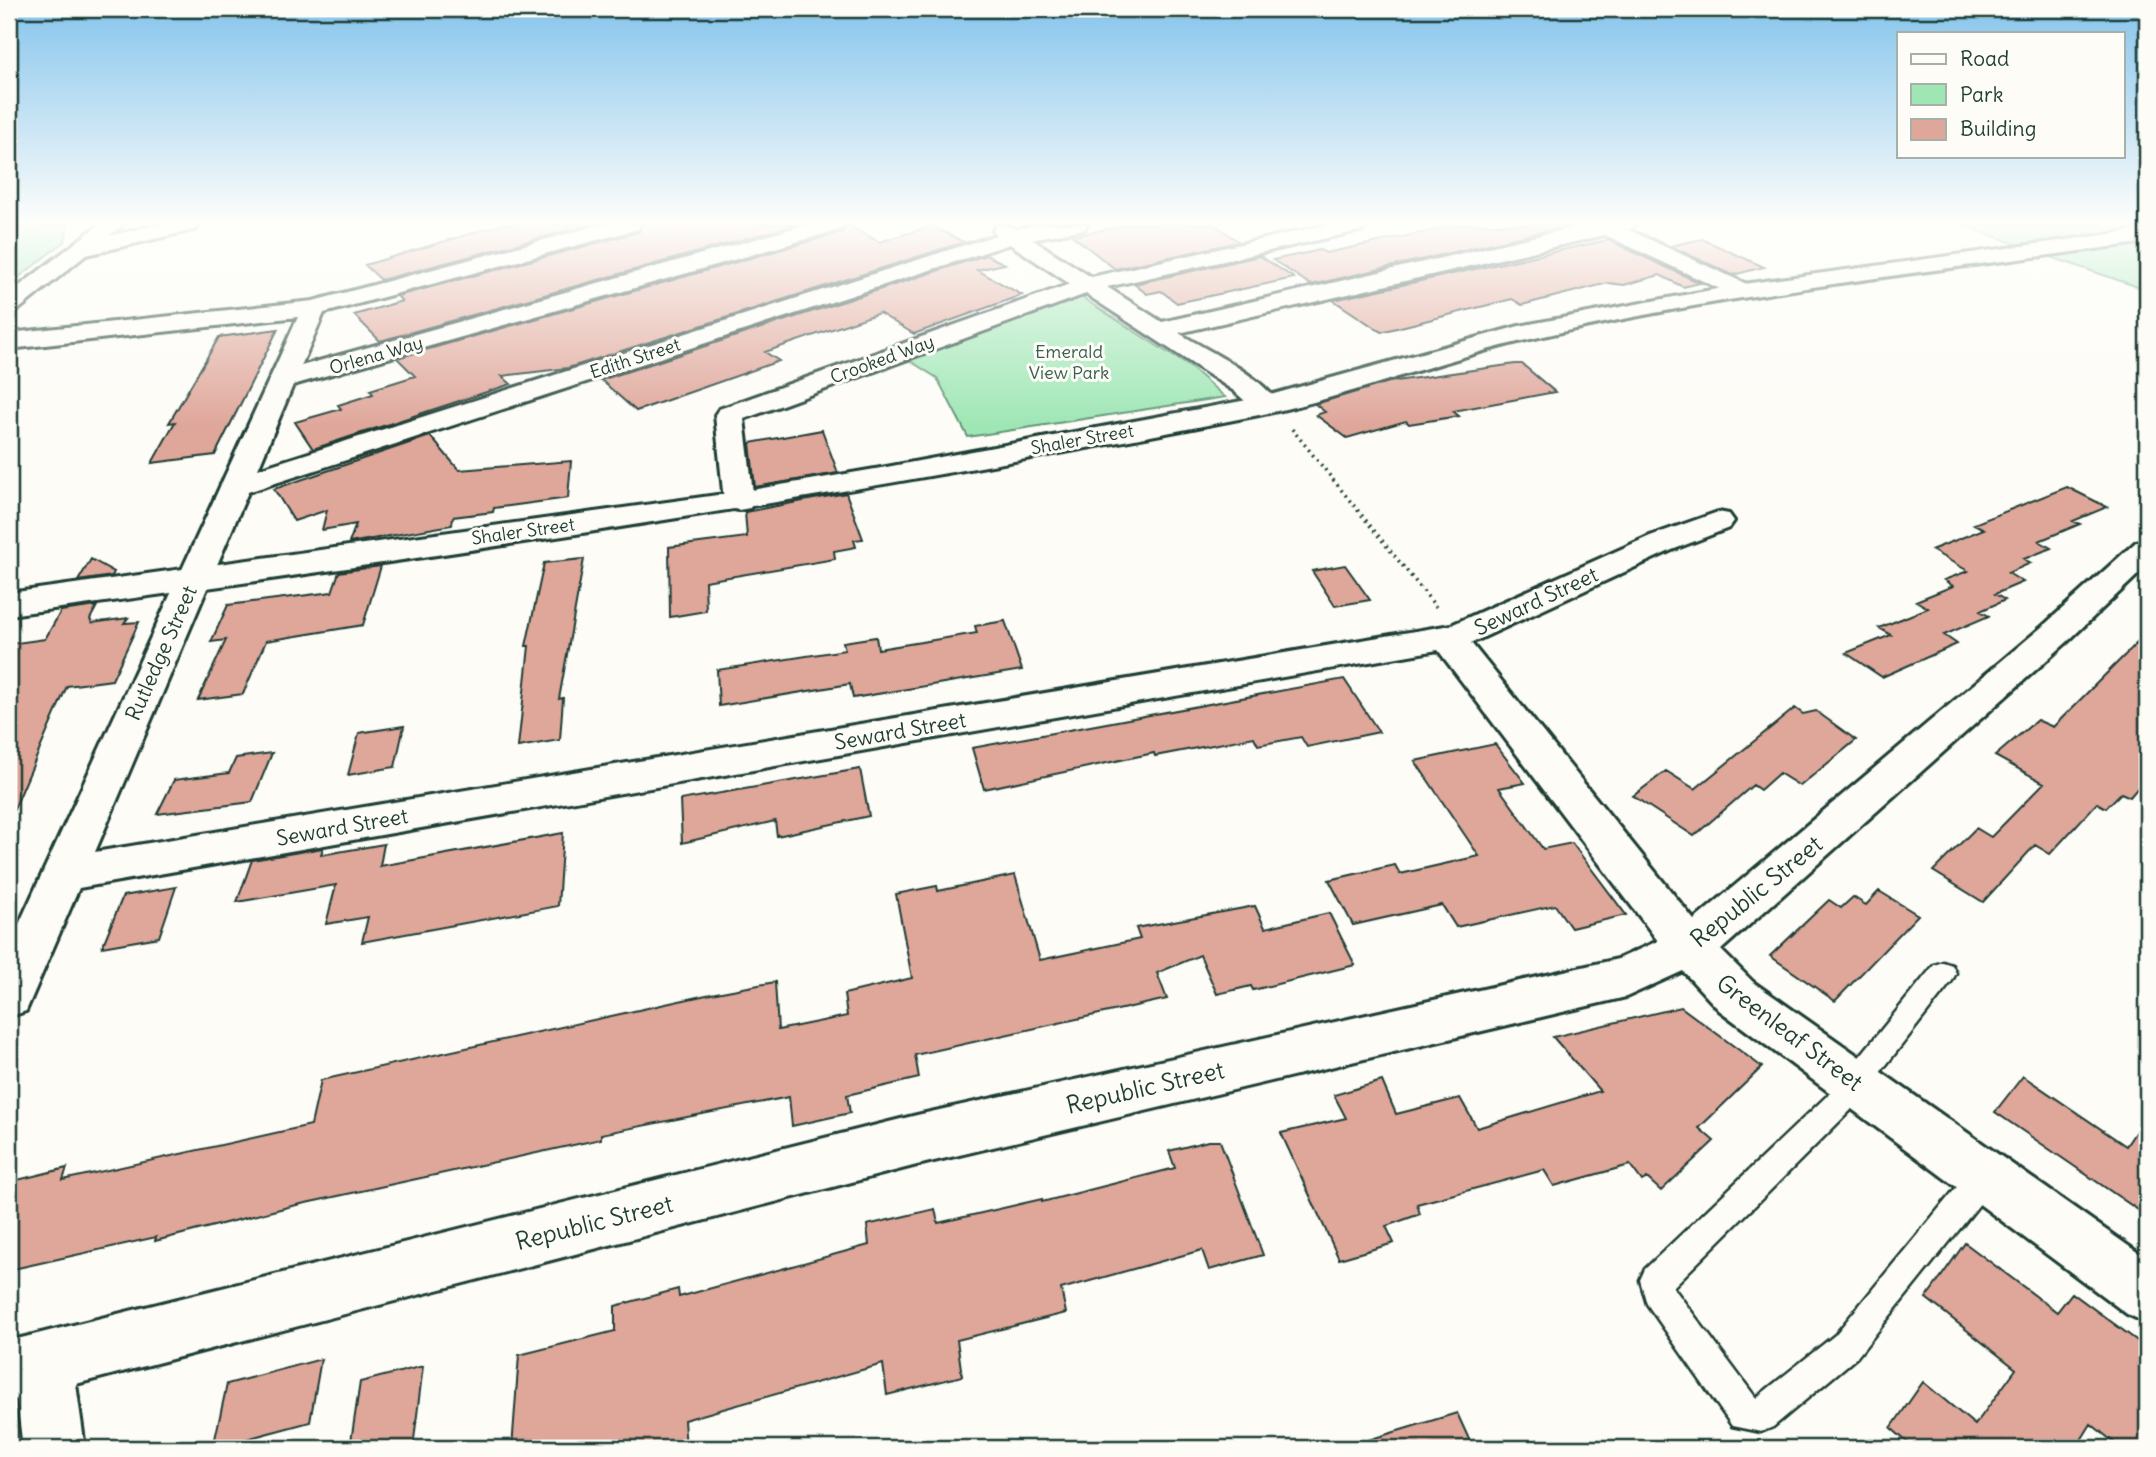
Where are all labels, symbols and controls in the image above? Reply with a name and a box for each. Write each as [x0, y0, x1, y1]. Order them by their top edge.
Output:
legend [1897, 32, 2124, 158]
text: Road [1960, 45, 2009, 72]
text: Park [1960, 81, 2003, 108]
text: Building [1960, 115, 2036, 142]
street label: Crooked Way [827, 330, 937, 388]
street label: Orlena Way [327, 331, 425, 379]
street label: Edith Street [587, 333, 683, 383]
park label: Emerald View Park [1029, 340, 1109, 384]
street label: Shaler Street [1029, 419, 1135, 459]
street label: Shaler Street [470, 512, 576, 550]
street label: Seward Street [1470, 561, 1602, 641]
street label: Rutledge Street [119, 581, 203, 725]
street label: Seward Street [832, 706, 968, 756]
street label: Seward Street [274, 802, 410, 852]
street label: Republic Street [1684, 829, 1828, 953]
street label: Greenleaf Street [1711, 967, 1869, 1097]
street label: Republic Street [1063, 1054, 1227, 1120]
street label: Republic Street [512, 1188, 676, 1256]

